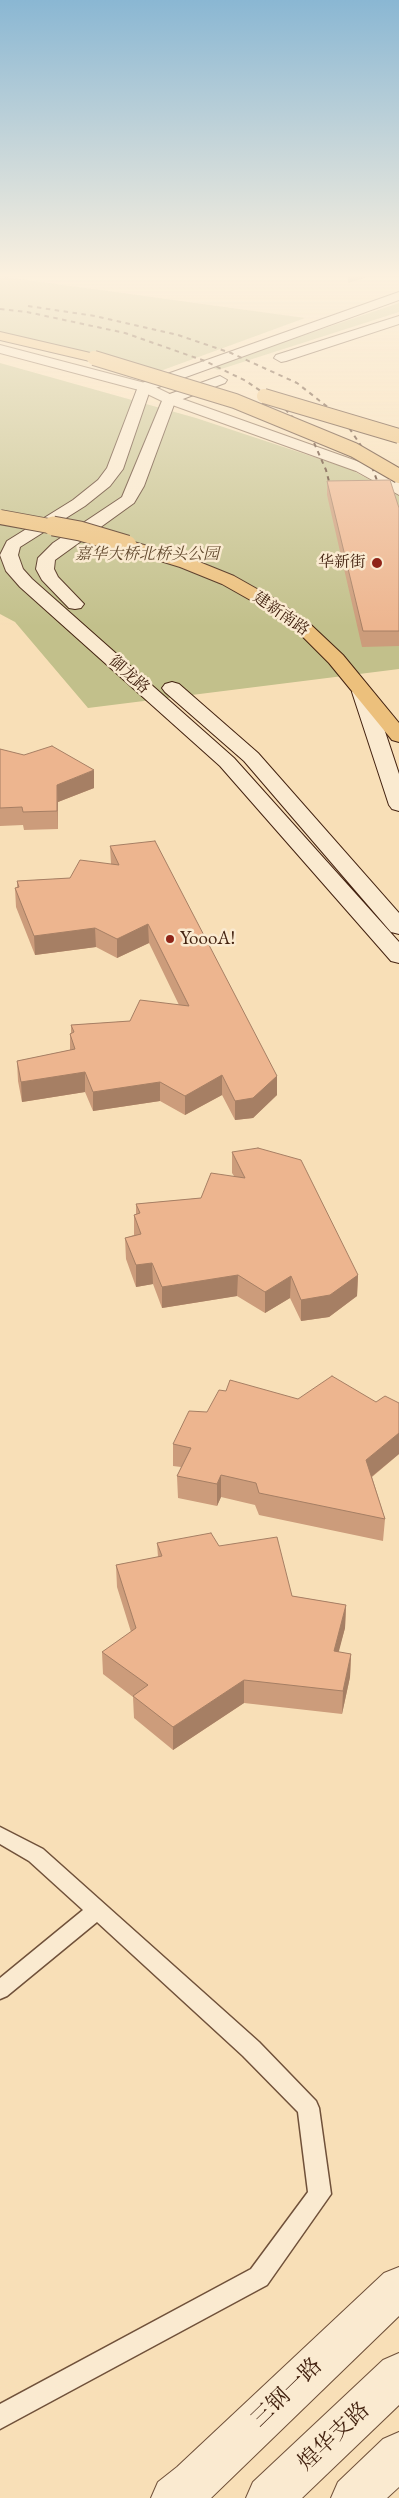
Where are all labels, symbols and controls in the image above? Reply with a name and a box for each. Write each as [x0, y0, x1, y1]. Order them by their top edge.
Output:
park label: 嘉华大桥北桥头公园 [75, 545, 219, 565]
place label: 华新街 [318, 553, 366, 573]
marker: 华新街 [370, 556, 384, 570]
street label: 建新南路 [249, 588, 313, 640]
street label: 御龙路 [105, 652, 153, 698]
place label: YoooA! [180, 928, 235, 950]
marker: YoooA! [164, 933, 176, 945]
street label: 三钢一路 [246, 2353, 328, 2433]
street label: 煌华支路 [293, 2397, 375, 2477]

